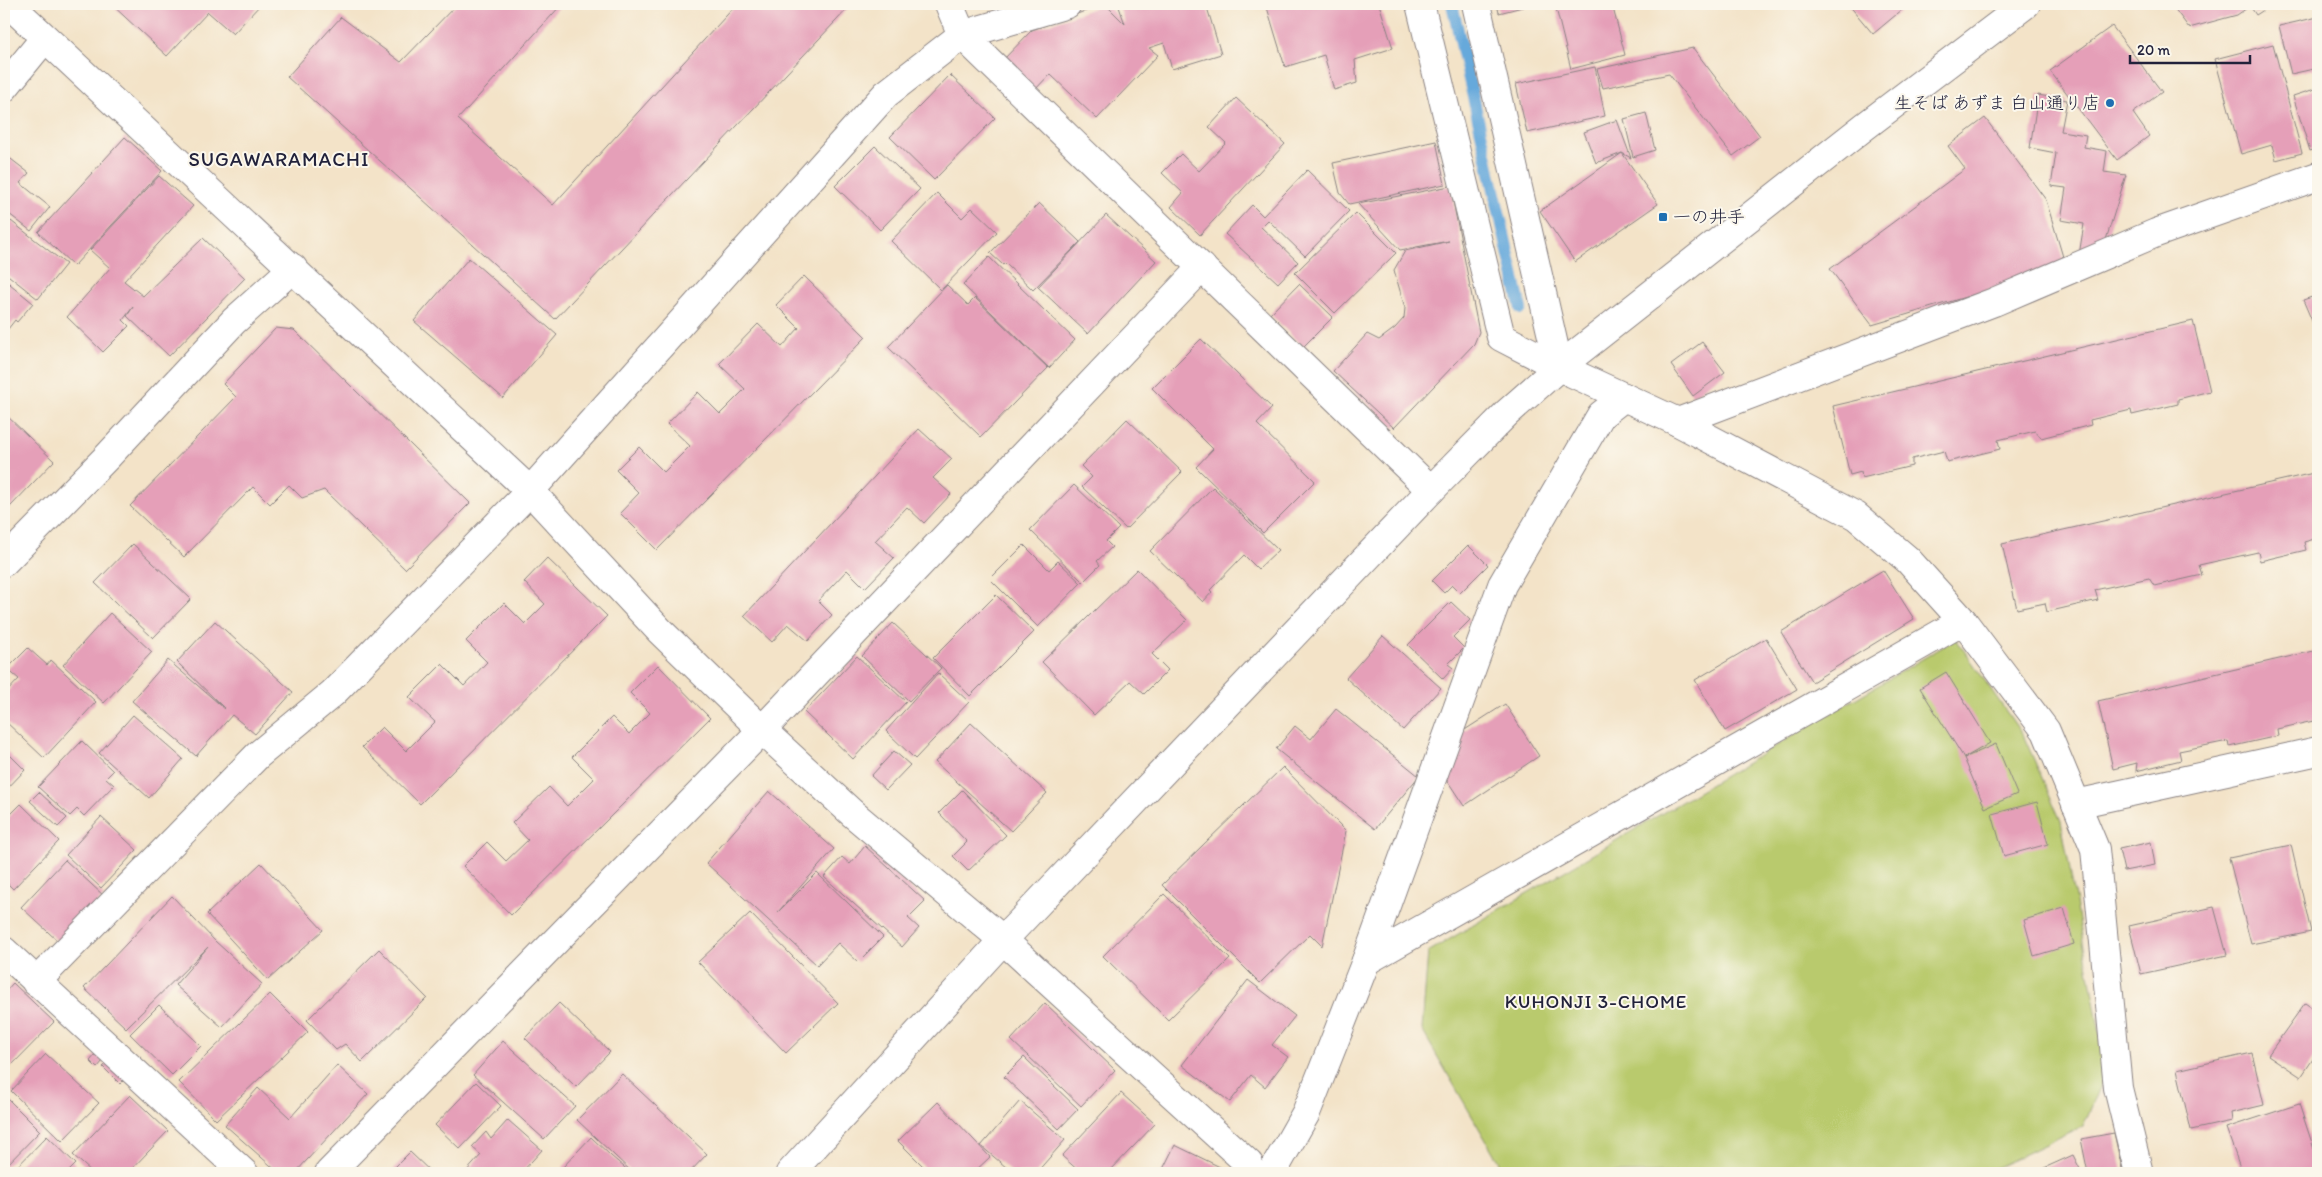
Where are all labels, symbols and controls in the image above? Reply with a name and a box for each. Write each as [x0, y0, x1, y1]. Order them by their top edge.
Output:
scale bar [2130, 32, 2250, 64]
text: 20 m [2137, 41, 2171, 59]
place label: 生そば あずま 白山通り店 [1894, 92, 2100, 114]
marker: 生そば あずま 白山通り店 [2104, 97, 2116, 109]
district label: SUGAWARAMACHI [189, 147, 369, 171]
place label: 一の井手 [1673, 206, 1745, 228]
marker: 一の井手 [1657, 211, 1669, 223]
district label: KUHONJI 3-CHOME [1505, 990, 1687, 1013]

